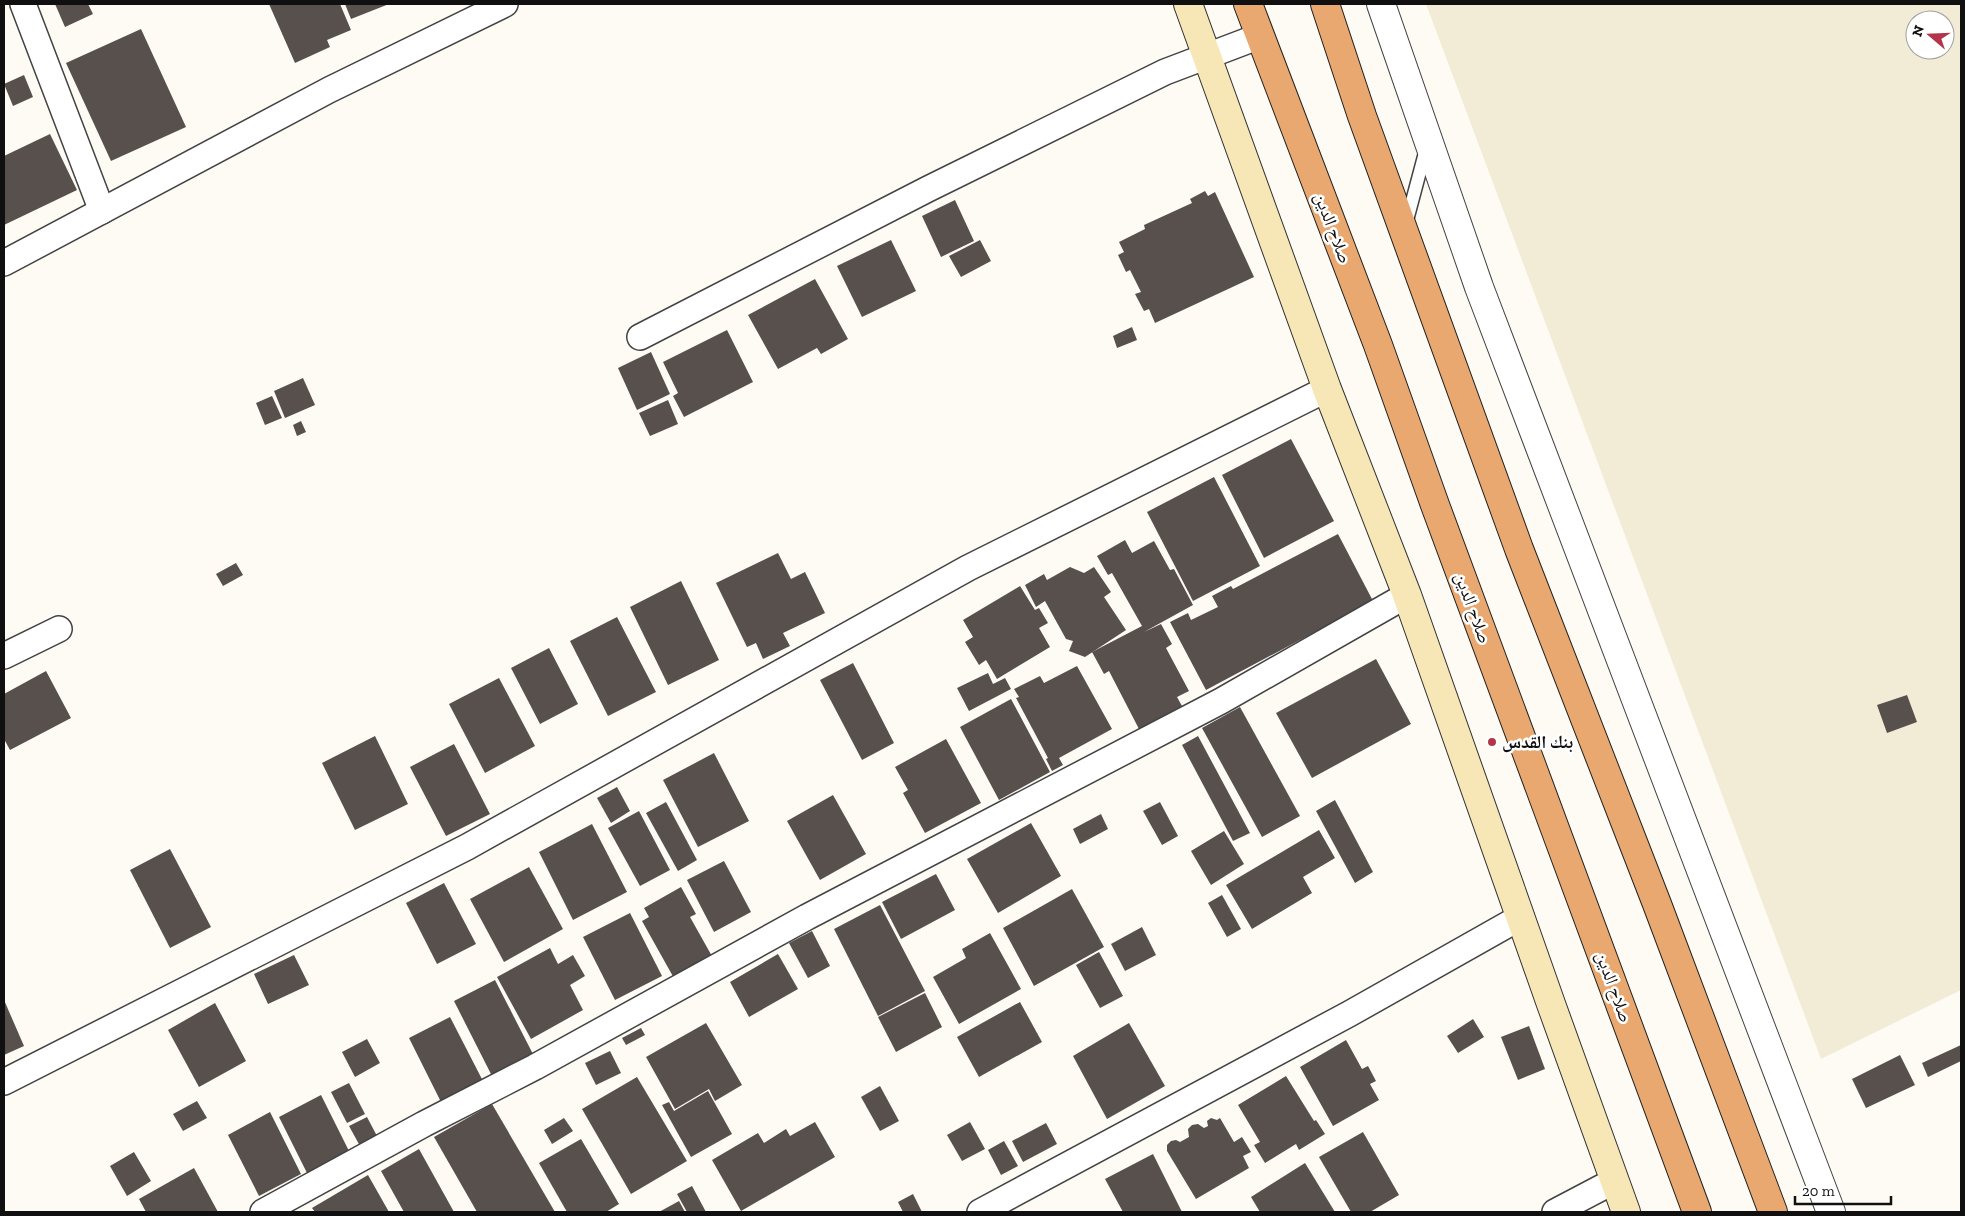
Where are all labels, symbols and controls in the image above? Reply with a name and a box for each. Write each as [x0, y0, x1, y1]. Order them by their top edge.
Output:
north arrow [1905, 10, 1955, 60]
text: N [1908, 23, 1928, 39]
street label: صلاح الدين [1309, 190, 1357, 267]
street label: صلاح الدين [1449, 569, 1496, 647]
place label: بنك القدس [1502, 731, 1573, 753]
marker: بنك القدس [1486, 736, 1498, 748]
street label: صلاح الدين [1590, 948, 1637, 1026]
scale bar [1795, 1174, 1891, 1206]
text: 20 m [1802, 1182, 1835, 1200]

